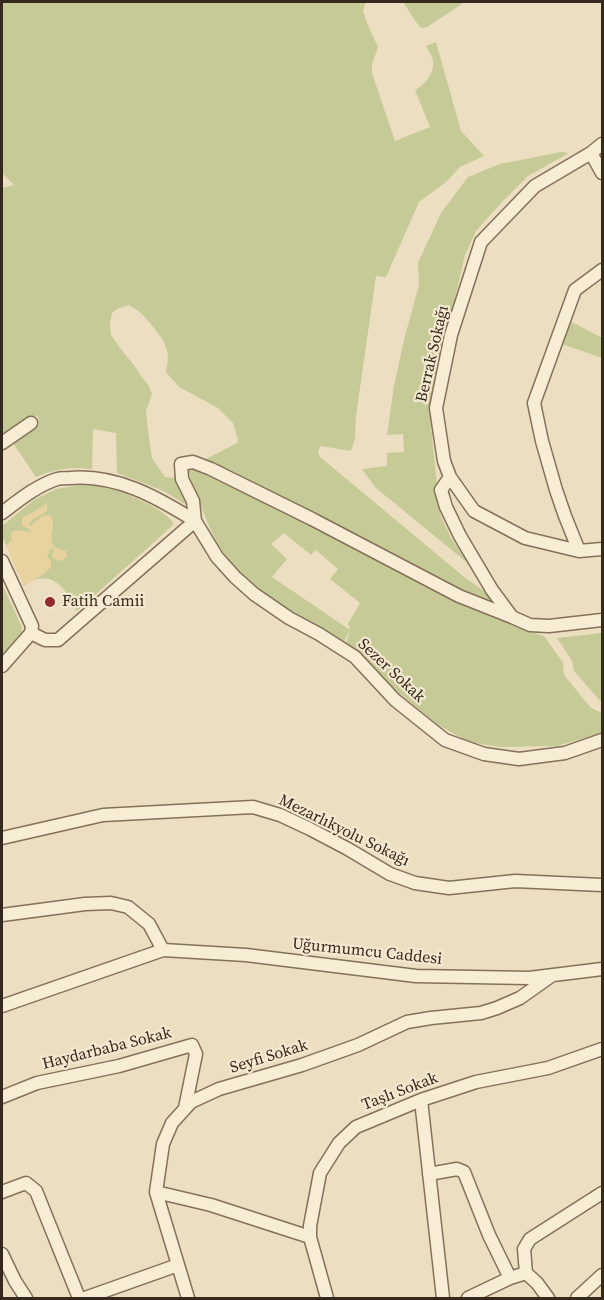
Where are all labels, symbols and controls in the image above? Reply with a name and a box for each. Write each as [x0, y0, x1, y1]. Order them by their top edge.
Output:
street label: Berrak Sokağı [413, 304, 453, 404]
place label: Fatih Camii [62, 592, 144, 612]
marker: Fatih Camii [43, 595, 57, 609]
street label: Sezer Sokak [353, 635, 429, 707]
street label: Mezarlıkyolu Sokağı [275, 791, 413, 871]
street label: Uğurmumcu Caddesi [291, 935, 443, 969]
street label: Haydarbaba Sokak [40, 1024, 174, 1074]
street label: Seyfi Sokak [228, 1036, 310, 1078]
street label: Taşlı Sokak [359, 1069, 441, 1115]

